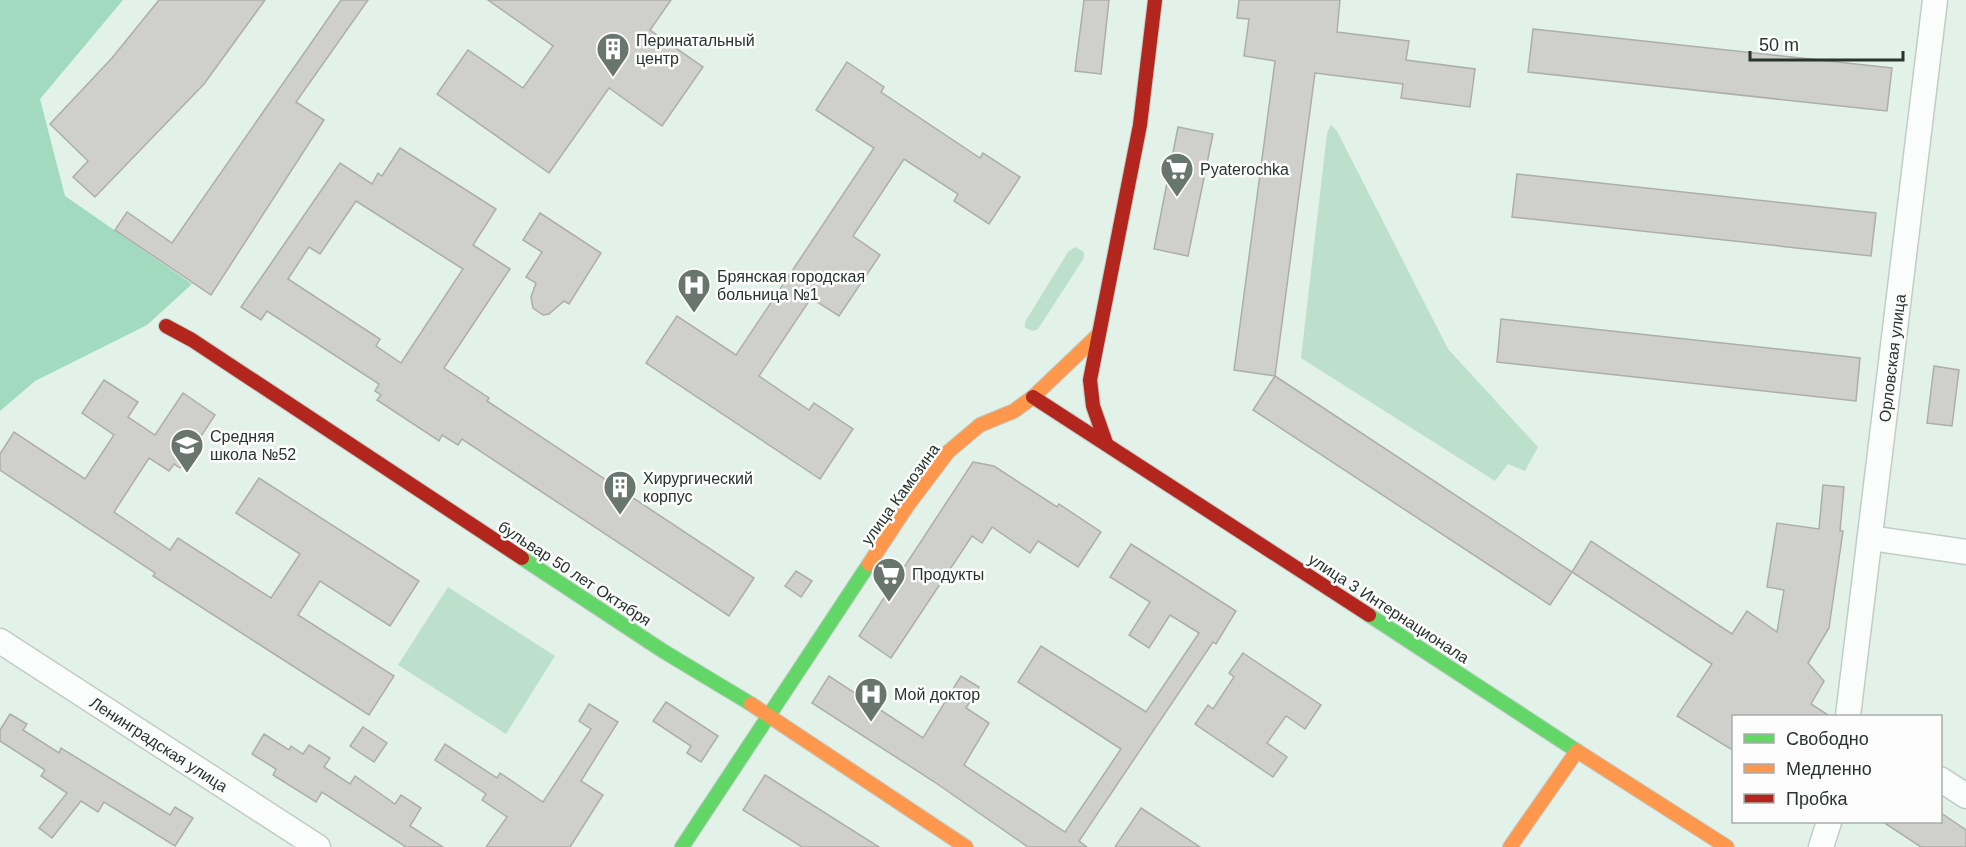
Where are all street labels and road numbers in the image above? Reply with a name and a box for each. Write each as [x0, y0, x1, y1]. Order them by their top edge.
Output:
street label: Орловская улица [1876, 293, 1909, 423]
street label: улица Камозина [858, 441, 943, 548]
street label: бульвар 50 лет Октября [495, 518, 654, 629]
street label: улица 3 Интернационала [1305, 550, 1472, 667]
street label: Ленинградская улица [87, 694, 231, 795]

